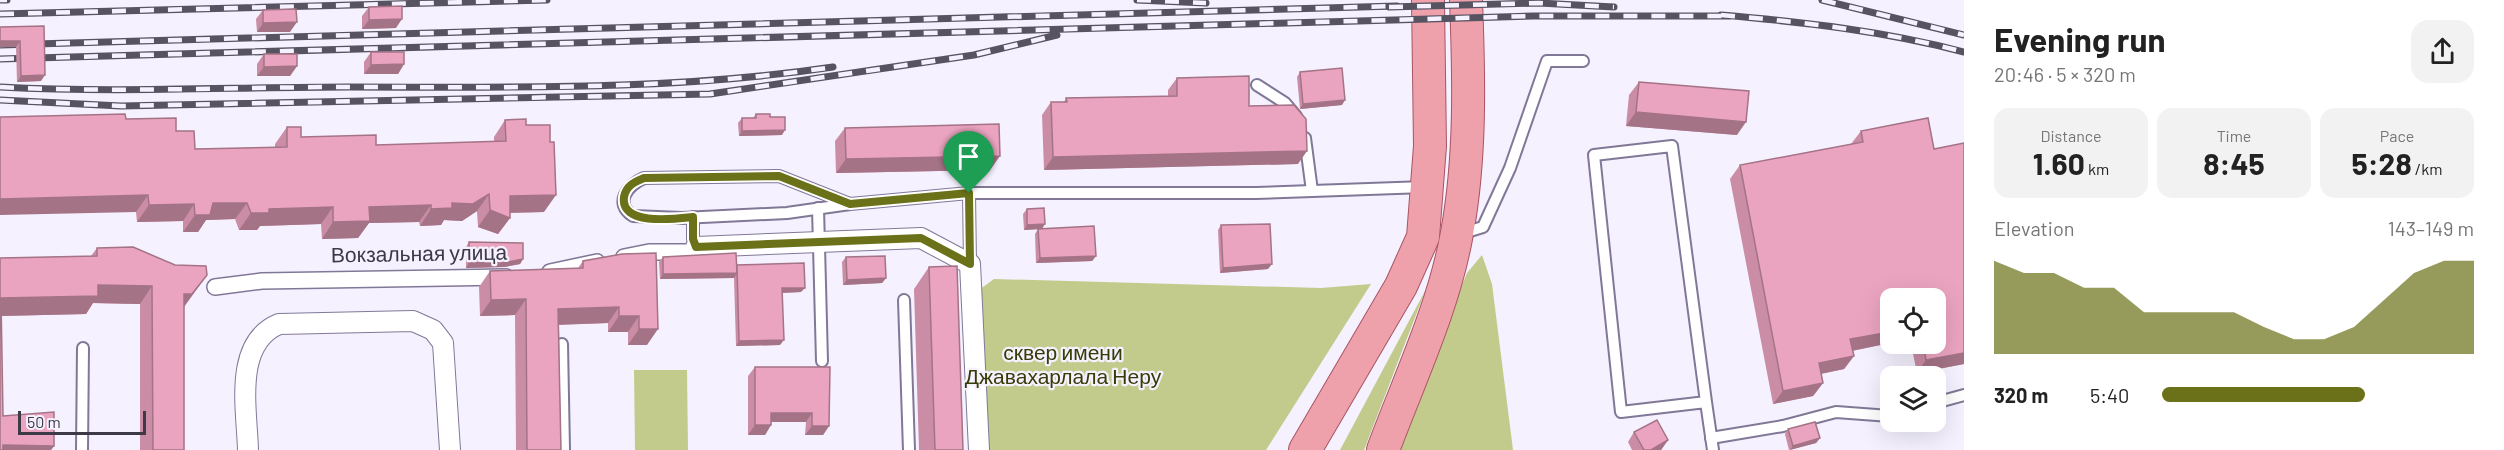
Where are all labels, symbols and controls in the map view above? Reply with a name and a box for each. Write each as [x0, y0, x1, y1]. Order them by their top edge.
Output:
text: Evening run [1994, 19, 2166, 59]
button: share [2411, 20, 2474, 83]
text: 20:46 · 5 × 320 m [1994, 62, 2136, 86]
text: Distance [2041, 126, 2101, 145]
text: Time [2217, 126, 2251, 145]
text: Pace [2380, 126, 2414, 145]
pin [943, 131, 994, 193]
icon: arrive [952, 140, 985, 173]
text: 1.60 [2033, 145, 2085, 181]
text: 8:45 [2203, 145, 2265, 181]
text: 5:28 [2352, 145, 2412, 181]
text: km [2085, 159, 2109, 178]
text: /km [2412, 159, 2442, 178]
text: Elevation [1994, 216, 2075, 240]
text: 143–149 m [2388, 216, 2474, 240]
street label: Вокзальная улица [331, 238, 508, 267]
map controls [1880, 288, 1946, 432]
button: locate [1880, 288, 1946, 354]
park label: сквер имени Джавахарлала Неру [965, 339, 1162, 388]
button: layers [1880, 366, 1946, 432]
text: 320 m [1994, 383, 2048, 407]
text: 5:40 [2090, 383, 2129, 407]
scale bar [18, 408, 146, 436]
text: 50 m [27, 412, 61, 431]

